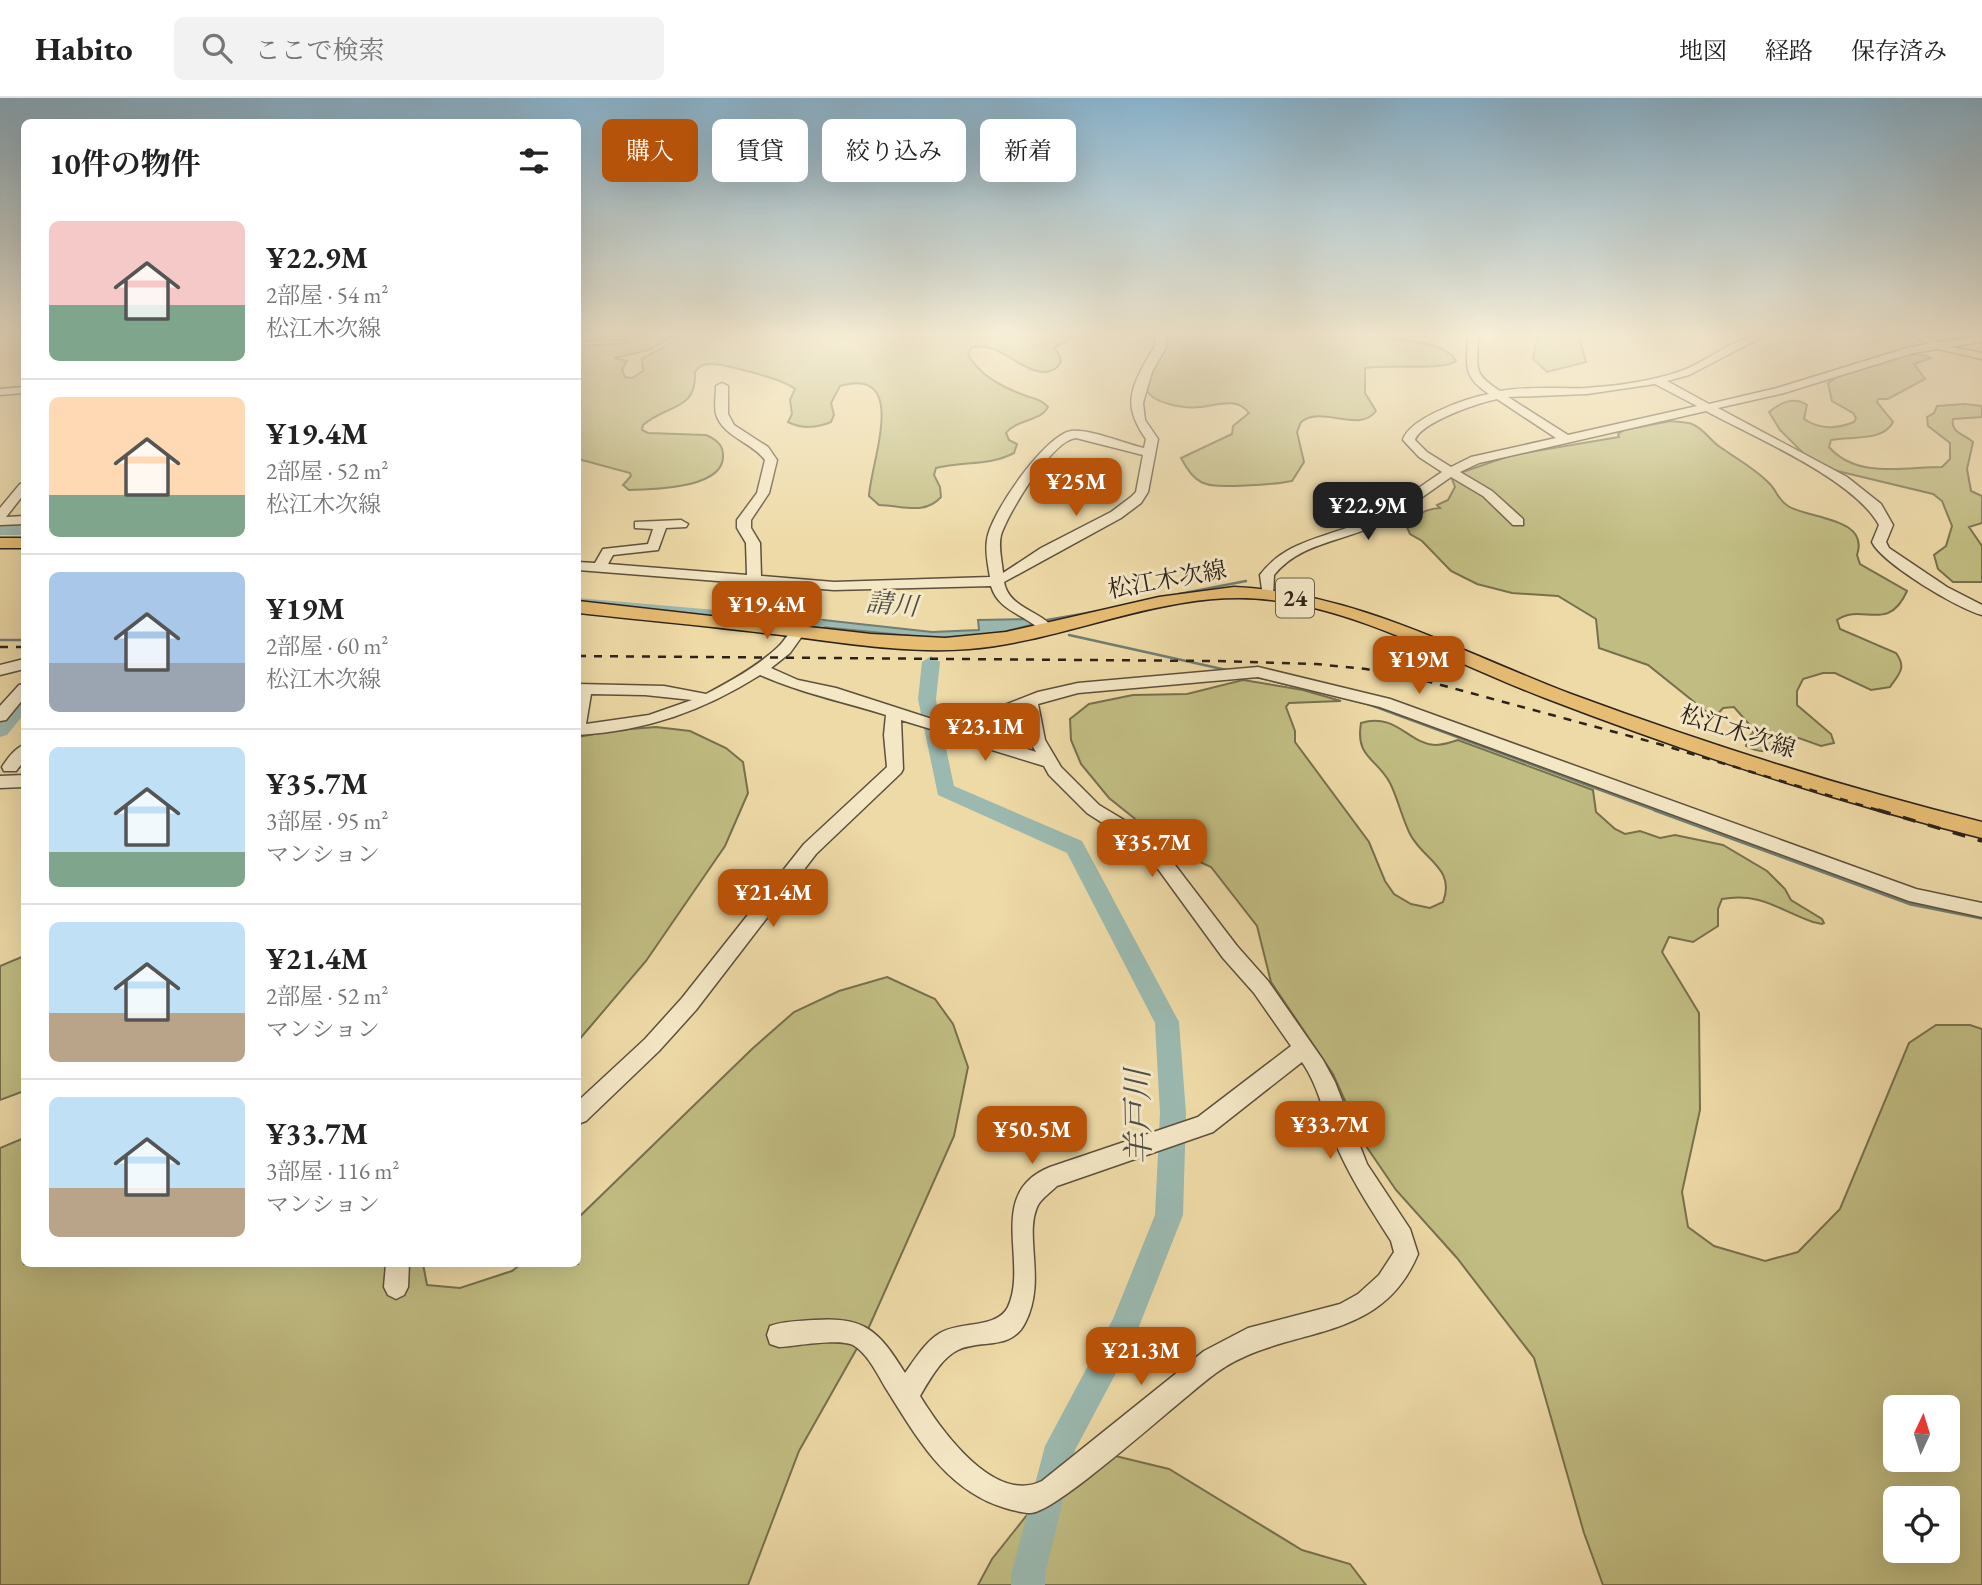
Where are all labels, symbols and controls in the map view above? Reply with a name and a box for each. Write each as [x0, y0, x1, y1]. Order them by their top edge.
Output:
search box [174, 17, 664, 80]
text: Habito [35, 27, 132, 70]
icon: search [198, 29, 236, 67]
text: ここで検索 [254, 33, 385, 67]
text: 地図 [1679, 35, 1727, 66]
text: 経路 [1765, 35, 1813, 66]
text: 保存済み [1851, 35, 1947, 66]
chip: 購入 [602, 119, 698, 182]
chip: 賃貸 [712, 119, 808, 182]
chip: 絞り込み [822, 119, 966, 182]
chip: 新着 [980, 119, 1076, 182]
icon: filters [515, 142, 553, 180]
text: 10件の物件 [49, 144, 201, 183]
text: ¥22.9M [266, 238, 368, 277]
icon: home [105, 249, 189, 333]
text: 2部屋 · 54 m² [266, 280, 388, 310]
text: 松江木次線 [266, 313, 381, 343]
text: ¥19.4M [266, 414, 368, 453]
icon: home [105, 425, 189, 509]
text: 2部屋 · 52 m² [266, 456, 388, 486]
pin: ¥25M [1035, 458, 1117, 518]
text: ¥25M [1046, 466, 1106, 496]
pin: ¥22.9M [1311, 482, 1425, 542]
text: 松江木次線 [266, 489, 381, 519]
text: ¥22.9M [1329, 490, 1407, 520]
street label: 松江木次線 [1105, 553, 1229, 605]
road number: 24 [1276, 578, 1314, 618]
pin: ¥19.4M [710, 582, 824, 641]
water label: 請川 [865, 585, 922, 623]
text: ¥19M [266, 589, 345, 628]
text: ¥19.4M [728, 589, 806, 619]
icon: home [105, 600, 189, 684]
text: 2部屋 · 60 m² [266, 631, 388, 661]
pin: ¥19M [1378, 636, 1460, 696]
text: ¥19M [1389, 644, 1449, 674]
text: 松江木次線 [266, 664, 381, 694]
street label: 松江木次線 [1676, 698, 1800, 764]
pin: ¥23.1M [928, 704, 1042, 763]
text: ¥23.1M [946, 711, 1024, 741]
text: ¥35.7M [266, 764, 368, 803]
icon: home [105, 775, 189, 859]
text: 3部屋 · 95 m² [266, 806, 388, 836]
pin: ¥35.7M [1095, 820, 1209, 879]
text: ¥35.7M [1113, 827, 1191, 857]
text: マンション [266, 839, 380, 869]
pin: ¥21.4M [716, 870, 830, 929]
text: ¥21.4M [734, 877, 812, 907]
text: ¥21.4M [266, 939, 368, 978]
icon: home [105, 950, 189, 1034]
text: 2部屋 · 52 m² [266, 981, 388, 1011]
text: マンション [266, 1014, 380, 1044]
water label: 羊戸川 [1116, 1066, 1160, 1165]
pin: ¥33.7M [1273, 1102, 1387, 1161]
pin: ¥50.5M [975, 1107, 1089, 1166]
text: ¥33.7M [1291, 1109, 1369, 1139]
text: ¥33.7M [266, 1114, 368, 1153]
text: ¥50.5M [993, 1114, 1071, 1144]
icon: home [105, 1125, 189, 1209]
text: 3部屋 · 116 m² [266, 1156, 399, 1186]
text: マンション [266, 1189, 380, 1219]
pin: ¥21.3M [1084, 1328, 1198, 1387]
text: ¥21.3M [1102, 1335, 1180, 1365]
north arrow [1883, 1395, 1960, 1472]
map controls [1883, 1395, 1960, 1563]
button: locate [1883, 1486, 1960, 1563]

